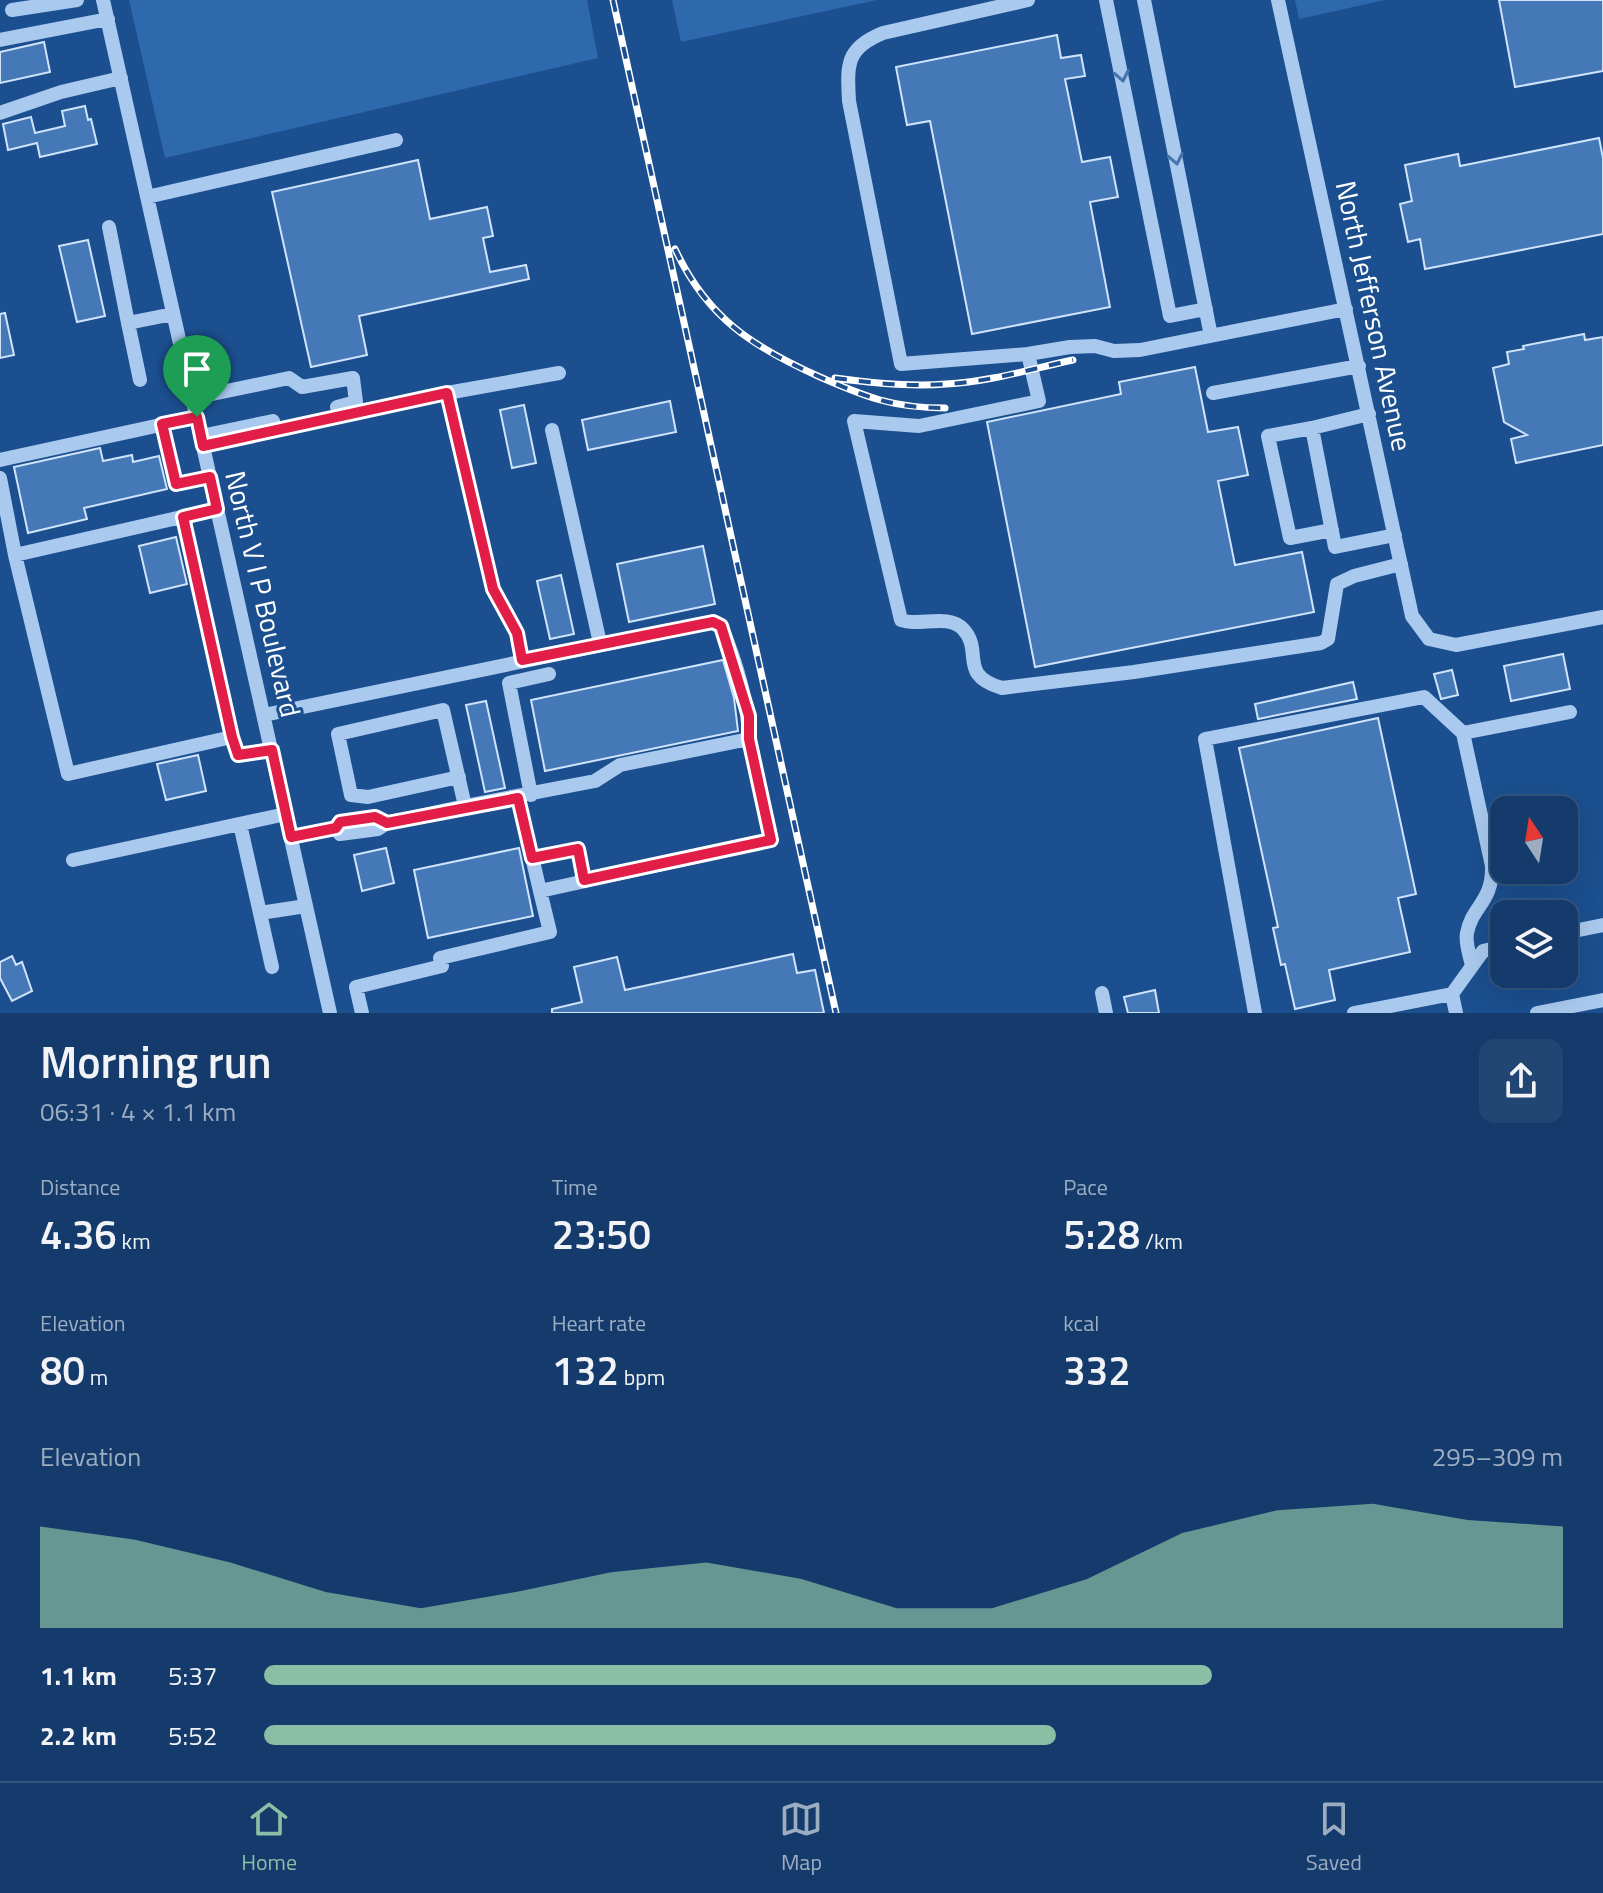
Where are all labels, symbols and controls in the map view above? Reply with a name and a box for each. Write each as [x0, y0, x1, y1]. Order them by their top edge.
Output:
one-way arrow [1112, 70, 1129, 83]
one-way arrow [1167, 152, 1184, 165]
street label: North Jefferson Avenue [1325, 177, 1424, 455]
pin [163, 335, 231, 417]
icon: arrive [175, 347, 219, 391]
street label: North V I P Boulevard [214, 467, 313, 721]
north arrow [1490, 796, 1578, 884]
map controls [1490, 796, 1578, 988]
button: layers [1490, 900, 1578, 988]
text: Morning run [40, 1028, 272, 1095]
button: share [1479, 1039, 1563, 1123]
text: 06:31 · 4 × 1.1 km [40, 1092, 236, 1131]
text: Distance [40, 1170, 120, 1204]
text: Time [552, 1170, 598, 1204]
text: Pace [1063, 1170, 1108, 1204]
text: 4.36 [40, 1204, 117, 1265]
text: 23:50 [552, 1204, 651, 1265]
text: 5:28 [1063, 1204, 1140, 1265]
text: km [117, 1224, 151, 1258]
text: /km [1140, 1224, 1183, 1258]
text: Elevation [40, 1306, 126, 1340]
text: Heart rate [552, 1306, 646, 1340]
text: kcal [1063, 1306, 1099, 1340]
text: 80 [40, 1340, 85, 1401]
text: 132 [552, 1340, 619, 1401]
text: 332 [1063, 1340, 1131, 1401]
text: m [85, 1360, 108, 1394]
text: bpm [619, 1360, 665, 1394]
text: Elevation [40, 1437, 141, 1476]
text: 295–309 m [1432, 1437, 1563, 1476]
text: 1.1 km [40, 1656, 117, 1695]
text: 5:37 [168, 1656, 217, 1695]
text: 2.2 km [40, 1716, 117, 1755]
text: 5:52 [168, 1716, 217, 1755]
tab: Home [241, 1797, 297, 1879]
tab: Map [779, 1797, 823, 1879]
tab: Saved [1306, 1797, 1362, 1879]

